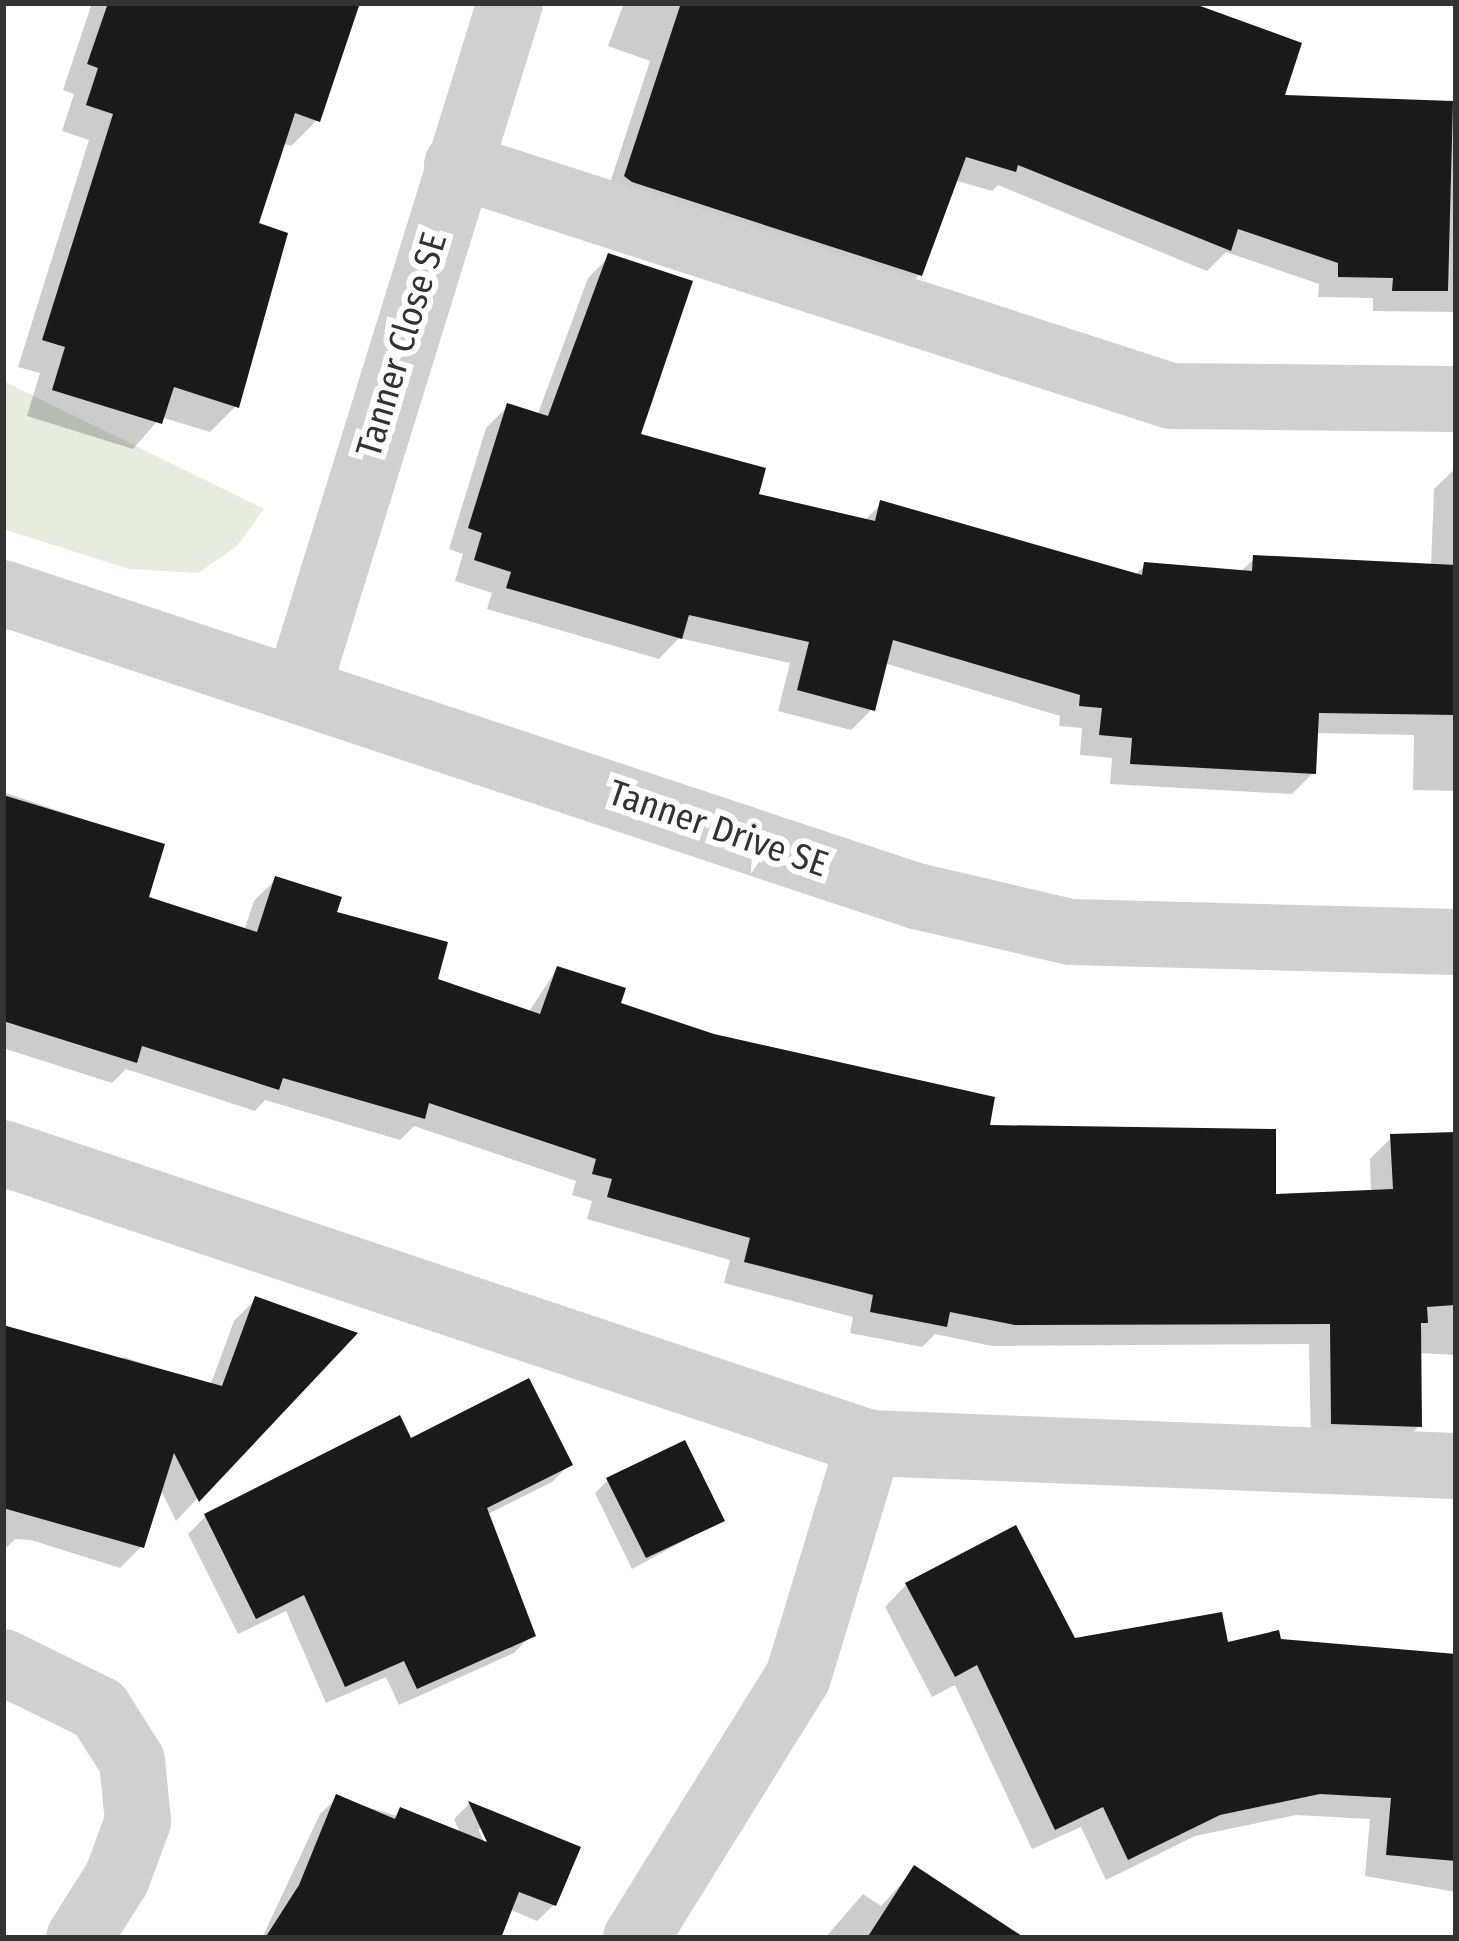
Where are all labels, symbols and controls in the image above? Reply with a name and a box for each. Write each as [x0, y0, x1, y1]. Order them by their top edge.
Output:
street label: Tanner Close SE [347, 228, 457, 462]
street label: Tanner Drive SE [603, 771, 833, 887]

